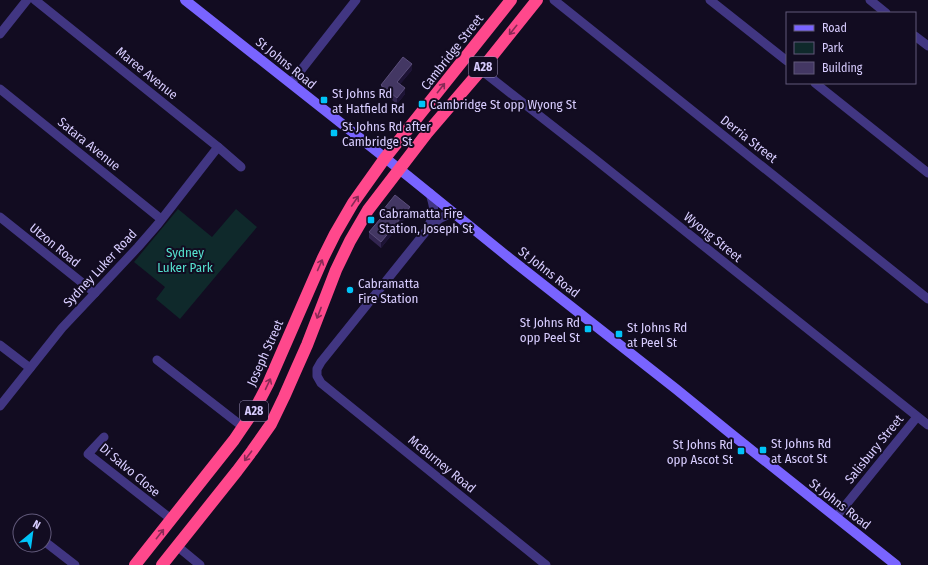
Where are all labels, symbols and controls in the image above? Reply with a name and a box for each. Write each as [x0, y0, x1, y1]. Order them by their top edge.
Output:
street label: Cambridge Street [418, 11, 487, 93]
legend [786, 12, 916, 84]
text: Road [822, 21, 847, 35]
one-way arrow [508, 25, 517, 36]
street label: St Johns Road [253, 34, 319, 92]
text: Park [822, 41, 844, 55]
street label: Maree Avenue [113, 44, 181, 102]
road number: A28 [469, 57, 497, 77]
text: Building [822, 61, 863, 75]
one-way arrow [437, 82, 446, 93]
place label: St Johns Rd at Hatfield Rd [332, 86, 405, 116]
marker: St Johns Rd at Hatfield Rd [319, 95, 329, 105]
place label: Cambridge St opp Wyong St [430, 97, 577, 112]
marker: Cambridge St opp Wyong St [417, 99, 427, 109]
street label: Derria Street [718, 112, 781, 166]
street label: Satara Avenue [55, 114, 123, 174]
place label: St Johns Rd after Cambridge St [342, 119, 431, 149]
marker: St Johns Rd after Cambridge St [329, 128, 339, 138]
one-way arrow [351, 196, 359, 207]
place label: Cabramatta Fire Station, Joseph St [379, 206, 474, 236]
street label: Wyong Street [681, 209, 746, 265]
marker: Cabramatta Fire Station, Joseph St [366, 215, 376, 225]
street label: Utzon Road [27, 220, 83, 270]
street label: Sydney Luker Road [60, 226, 140, 310]
street label: St Johns Road [515, 243, 583, 301]
park label: Sydney Luker Park [157, 245, 214, 275]
one-way arrow [317, 259, 324, 271]
place label: Cabramatta Fire Station [358, 276, 419, 306]
marker: Cabramatta Fire Station [345, 285, 355, 295]
one-way arrow [315, 306, 323, 318]
place label: St Johns Rd opp Peel St [520, 315, 581, 345]
street label: Joseph Street [244, 317, 287, 389]
place label: St Johns Rd at Peel St [627, 320, 687, 350]
marker: St Johns Rd opp Peel St [583, 324, 593, 334]
marker: St Johns Rd at Peel St [614, 329, 624, 339]
one-way arrow [264, 378, 272, 390]
road number: A28 [240, 401, 268, 421]
street label: Salisbury Street [842, 411, 907, 486]
street label: McBurney Road [405, 432, 479, 496]
place label: St Johns Rd at Ascot St [771, 436, 831, 466]
place label: St Johns Rd opp Ascot St [667, 437, 734, 467]
street label: Di Salvo Close [97, 440, 163, 500]
marker: St Johns Rd at Ascot St [758, 445, 768, 455]
marker: St Johns Rd opp Ascot St [736, 446, 746, 456]
one-way arrow [244, 450, 253, 461]
street label: St Johns Road [806, 475, 874, 533]
north arrow [12, 513, 52, 553]
text: N [31, 517, 43, 532]
one-way arrow [155, 529, 164, 540]

